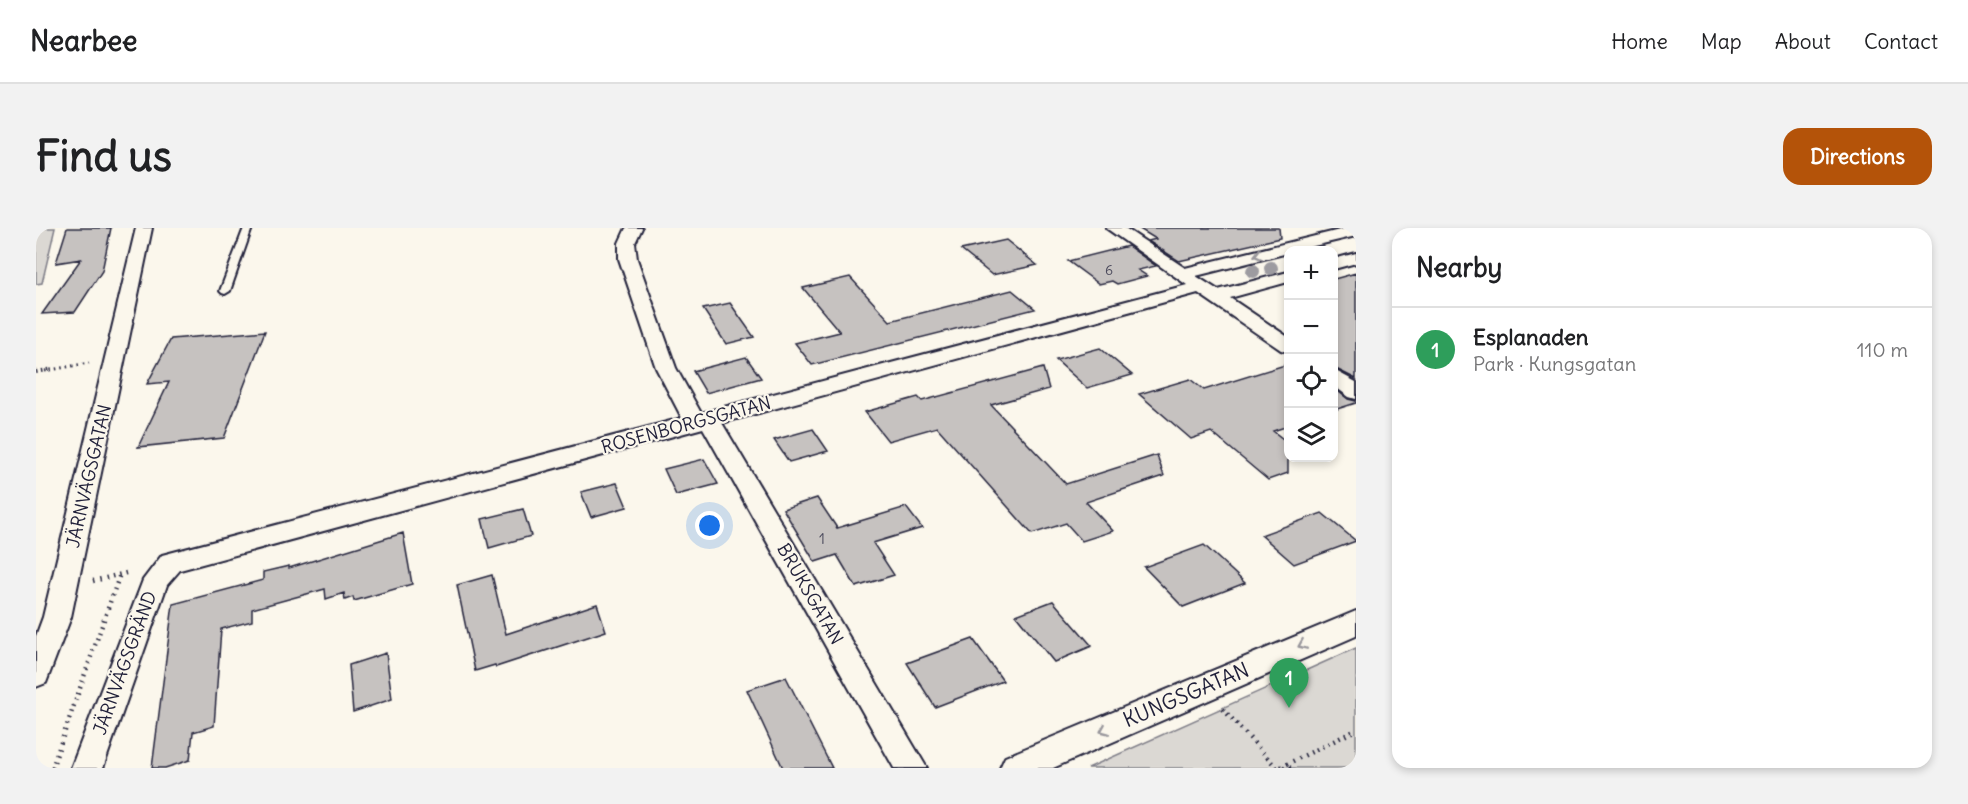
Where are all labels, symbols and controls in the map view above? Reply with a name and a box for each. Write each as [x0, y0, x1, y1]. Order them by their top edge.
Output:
text: Nearbee [30, 23, 137, 59]
text: Home [1611, 28, 1668, 55]
text: Map [1701, 28, 1742, 55]
text: About [1775, 28, 1831, 55]
text: Contact [1864, 28, 1938, 55]
button: Directions [1783, 128, 1932, 185]
text: Find us [36, 130, 172, 182]
map controls [1284, 246, 1338, 462]
button: + [1284, 246, 1338, 300]
one-way arrow [1254, 247, 1264, 260]
text: Nearby [1416, 251, 1502, 284]
house number: 6 [1105, 261, 1113, 279]
button: − [1284, 300, 1338, 354]
text: Esplanaden [1473, 323, 1589, 351]
text: 1 [1432, 337, 1439, 362]
text: 110 m [1857, 337, 1908, 362]
text: Park · Kungsgatan [1473, 351, 1636, 376]
button: locate [1284, 354, 1338, 408]
street label: ROSENBORGSGATAN [598, 391, 773, 458]
street label: JÄRNVÄGSGATAN [61, 402, 116, 550]
button: layers [1284, 408, 1338, 462]
your location [695, 511, 724, 540]
house number: 1 [819, 529, 825, 548]
street label: BRUKSGATAN [772, 539, 849, 648]
street label: JÄRNVÄGSGRÄND [88, 588, 161, 738]
one-way arrow [1297, 638, 1308, 650]
street label: KUNGSGATAN [1119, 656, 1253, 733]
pin: 1 [1270, 658, 1308, 708]
one-way arrow [1099, 723, 1110, 735]

